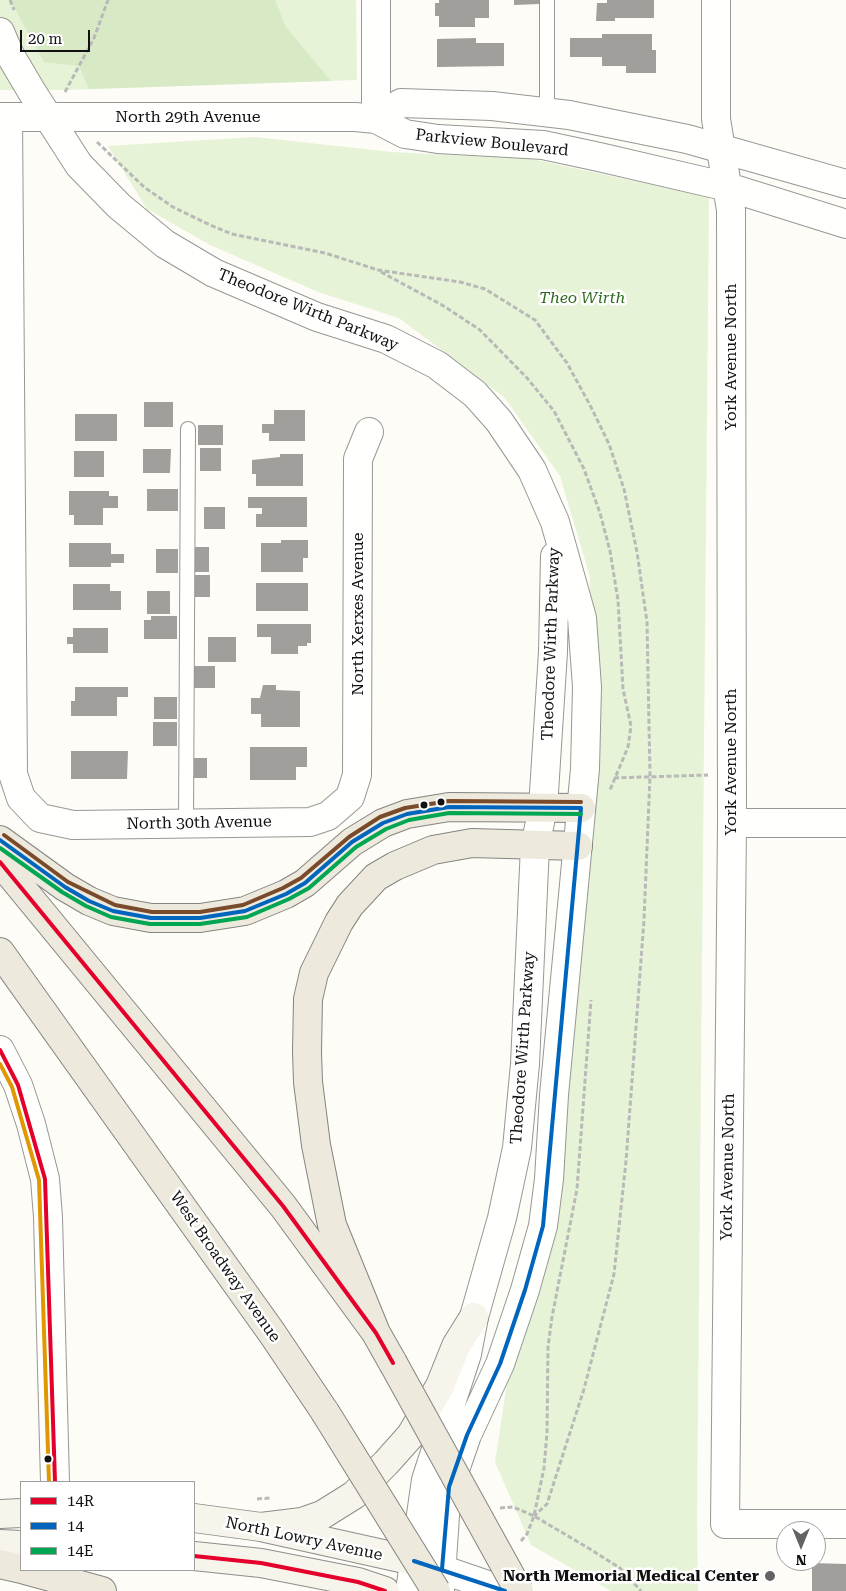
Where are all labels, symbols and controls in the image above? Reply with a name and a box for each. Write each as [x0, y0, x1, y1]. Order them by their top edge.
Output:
scale bar [22, 20, 92, 52]
text: 20 m [28, 30, 62, 48]
street label: North 29th Avenue [115, 107, 261, 127]
street label: Parkview Boulevard [415, 125, 569, 161]
street label: Theodore Wirth Parkway [215, 265, 401, 355]
street label: York Avenue North [721, 283, 741, 431]
park label: Theo Wirth [539, 288, 625, 308]
street label: North Xerxes Avenue [348, 532, 368, 696]
street label: Theodore Wirth Parkway [538, 547, 564, 741]
street label: York Avenue North [721, 688, 741, 836]
unlabelled marker [436, 797, 446, 807]
unlabelled marker [419, 800, 429, 810]
street label: North 30th Avenue [126, 812, 272, 834]
street label: Theodore Wirth Parkway [507, 951, 539, 1145]
street label: York Avenue North [717, 1093, 739, 1241]
street label: West Broadway Avenue [166, 1188, 284, 1346]
unlabelled marker [43, 1454, 53, 1464]
legend [20, 1481, 195, 1571]
text: 14R [67, 1492, 94, 1510]
street label: North Lowry Avenue [224, 1513, 384, 1565]
text: 14 [67, 1517, 84, 1535]
north arrow [776, 1521, 826, 1571]
text: 14E [67, 1542, 93, 1560]
text: N [796, 1552, 806, 1568]
place label: North Memorial Medical Center [503, 1566, 759, 1586]
marker: North Memorial Medical Center [763, 1569, 777, 1583]

